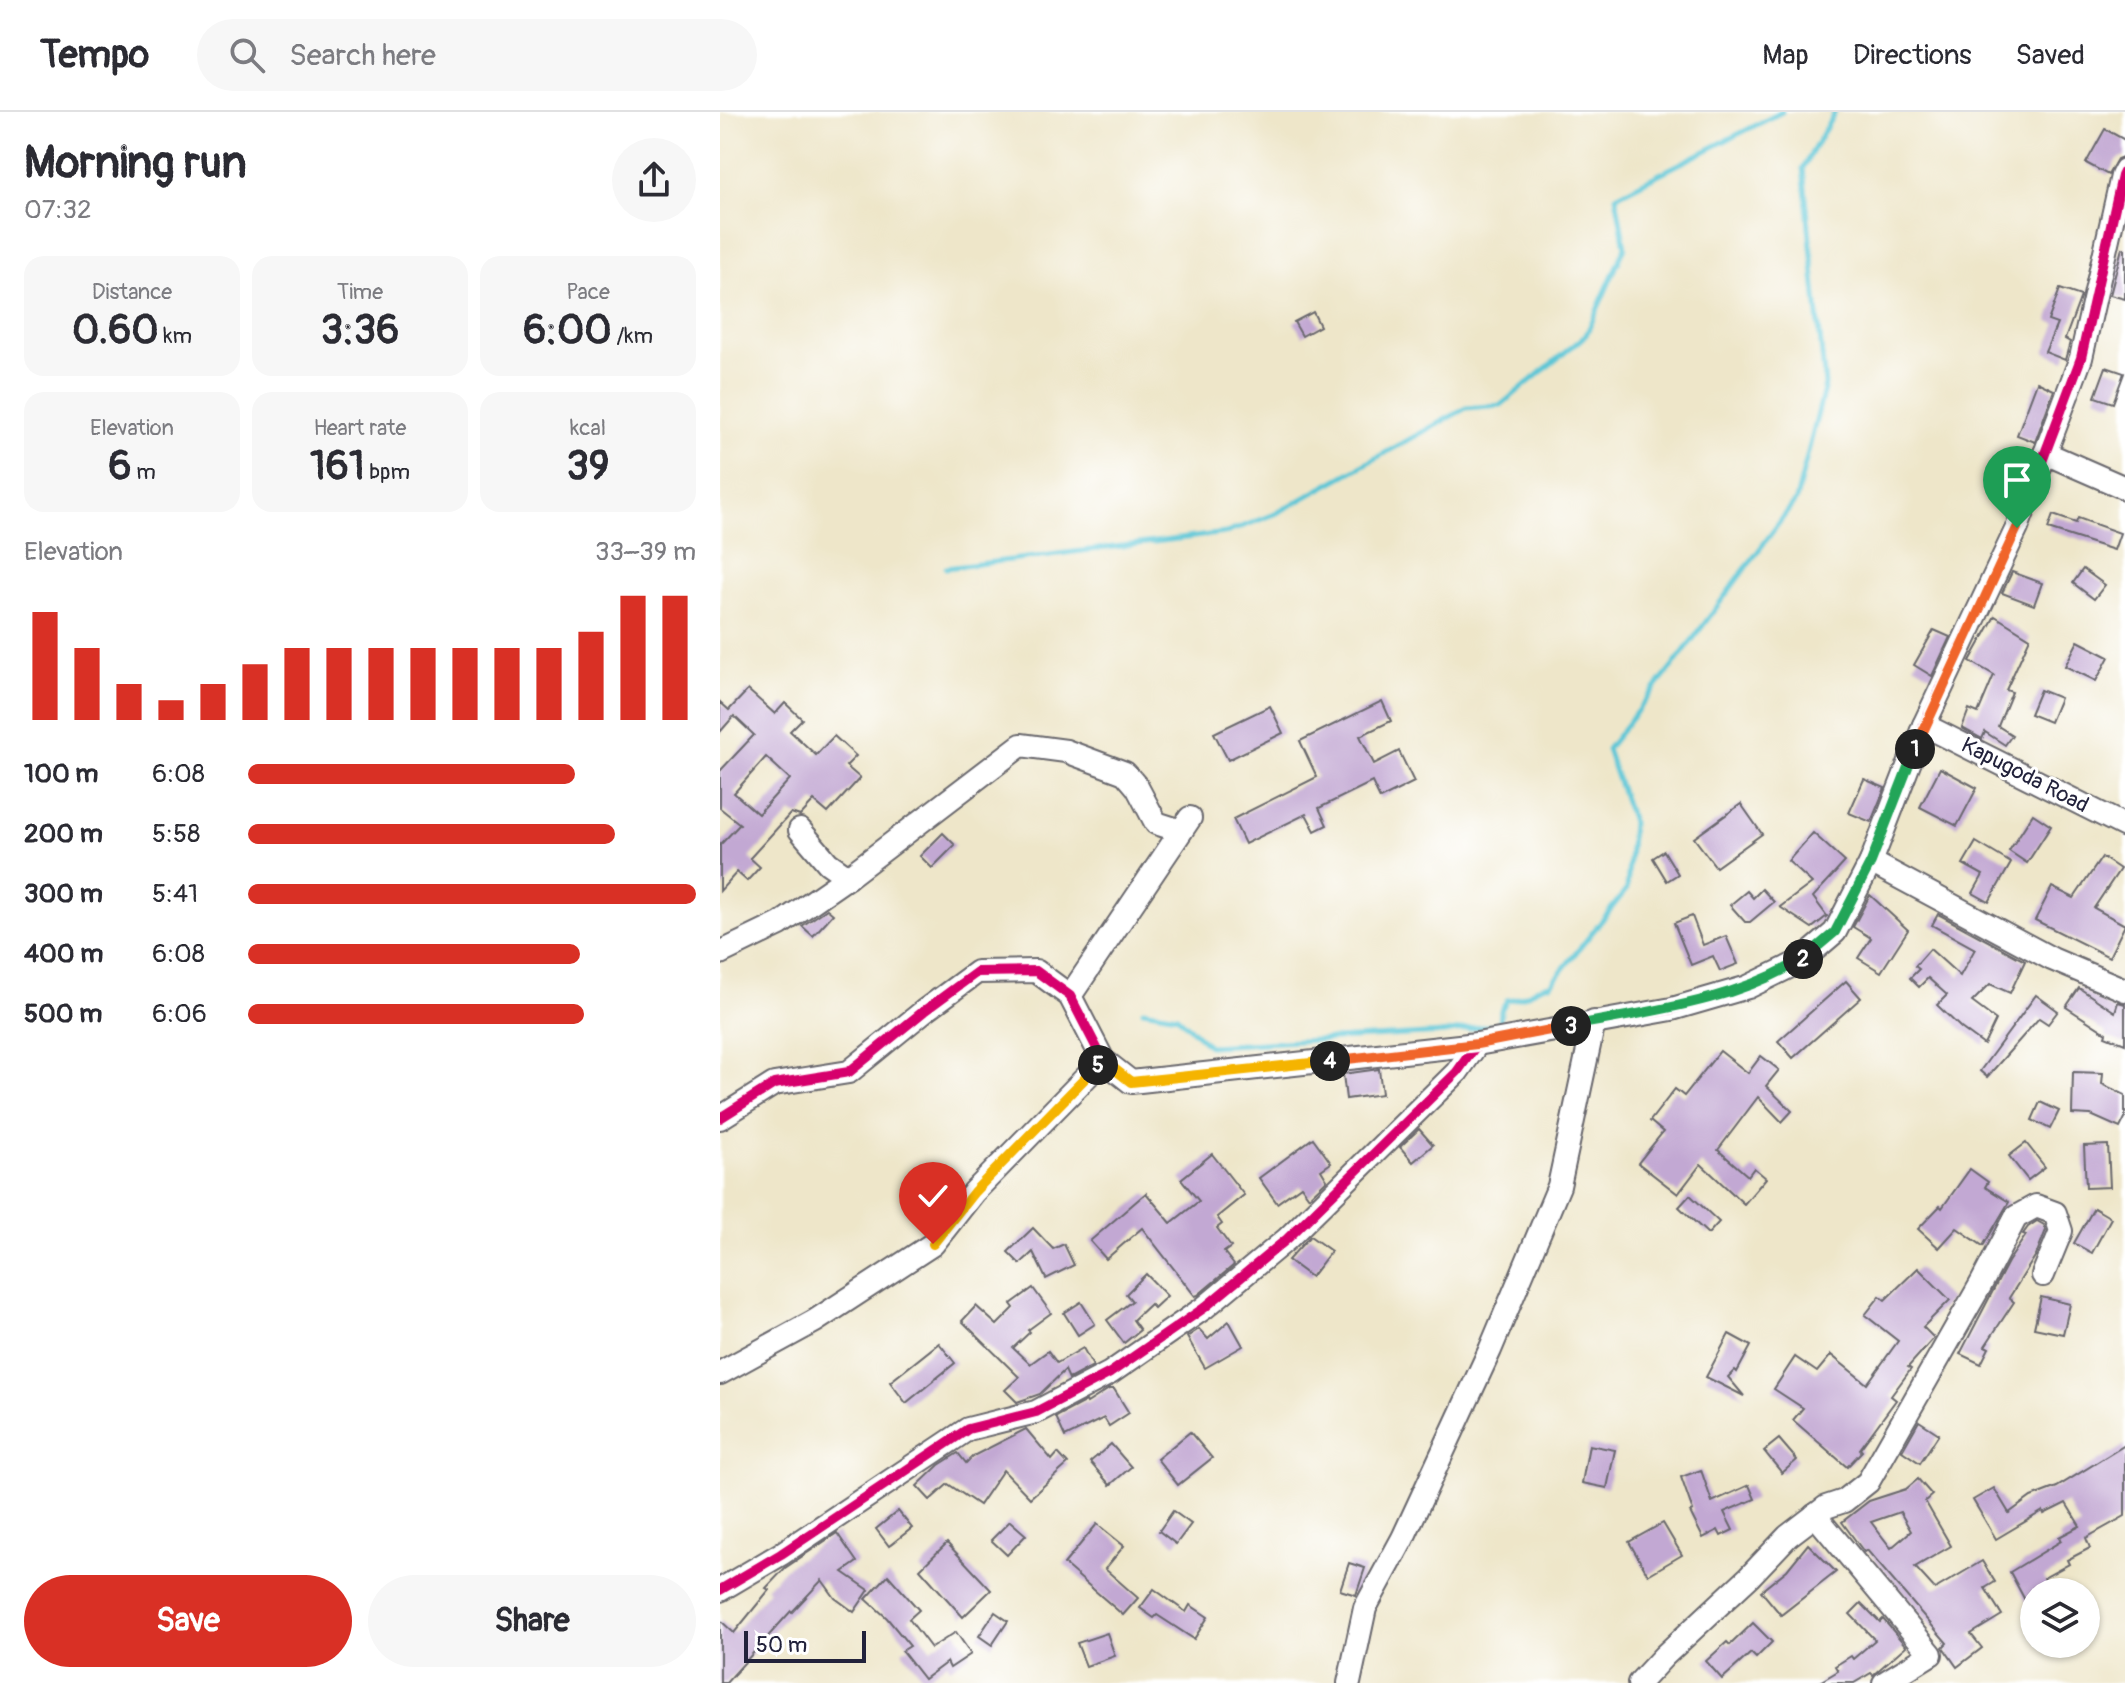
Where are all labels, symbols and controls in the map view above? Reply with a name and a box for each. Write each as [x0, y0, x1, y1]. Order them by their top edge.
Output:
search box [197, 19, 757, 91]
text: Tempo [40, 31, 149, 79]
icon: search [225, 33, 269, 77]
text: Search here [289, 37, 436, 74]
text: Map [1762, 38, 1809, 73]
text: Directions [1853, 38, 1972, 73]
text: Saved [2016, 38, 2085, 73]
text: Morning run [24, 136, 247, 191]
button: share [612, 138, 696, 222]
text: 07:32 [24, 194, 92, 226]
text: Distance [92, 278, 172, 306]
text: Time [337, 278, 383, 306]
text: Pace [566, 278, 610, 306]
text: 0.60 [72, 306, 159, 355]
text: 3:36 [321, 306, 399, 355]
text: 6:00 [523, 306, 612, 355]
text: km [159, 322, 192, 350]
text: /km [612, 322, 653, 350]
text: Elevation [90, 414, 174, 442]
text: Heart rate [314, 414, 406, 442]
text: kcal [570, 414, 606, 442]
text: 6 [108, 442, 131, 491]
text: 161 [310, 442, 365, 491]
text: 39 [567, 442, 609, 491]
pin [1983, 446, 2051, 528]
text: m [131, 458, 156, 486]
text: bpm [365, 458, 410, 486]
icon: arrive [1995, 458, 2039, 502]
text: Elevation [24, 536, 123, 568]
text: 33–39 m [595, 536, 696, 568]
pin: 1 [1895, 729, 1935, 769]
street label: Kapugoda Road [1957, 731, 2093, 819]
text: 1 [1911, 735, 1919, 763]
text: 100 m [24, 758, 98, 790]
text: 6:08 [152, 758, 205, 790]
text: 200 m [24, 818, 103, 850]
text: 5:58 [152, 818, 200, 850]
text: 300 m [24, 878, 103, 910]
text: 5:41 [152, 878, 198, 910]
text: 400 m [24, 938, 103, 970]
text: 6:08 [152, 938, 205, 970]
pin: 2 [1783, 939, 1823, 979]
text: 2 [1797, 945, 1809, 973]
text: 500 m [24, 998, 102, 1030]
text: 6:06 [152, 998, 207, 1030]
pin: 3 [1551, 1006, 1591, 1046]
text: 3 [1565, 1012, 1577, 1040]
pin: 4 [1310, 1041, 1350, 1081]
pin: 5 [1078, 1045, 1118, 1085]
text: 4 [1324, 1047, 1336, 1075]
text: 5 [1092, 1051, 1104, 1079]
pin [899, 1162, 967, 1244]
icon: check [911, 1174, 955, 1218]
button: Save [24, 1575, 352, 1667]
button: Share [368, 1575, 696, 1667]
map controls [2020, 1578, 2100, 1658]
button: layers [2020, 1578, 2100, 1658]
scale bar [744, 1627, 866, 1663]
text: 50 m [756, 1631, 807, 1659]

